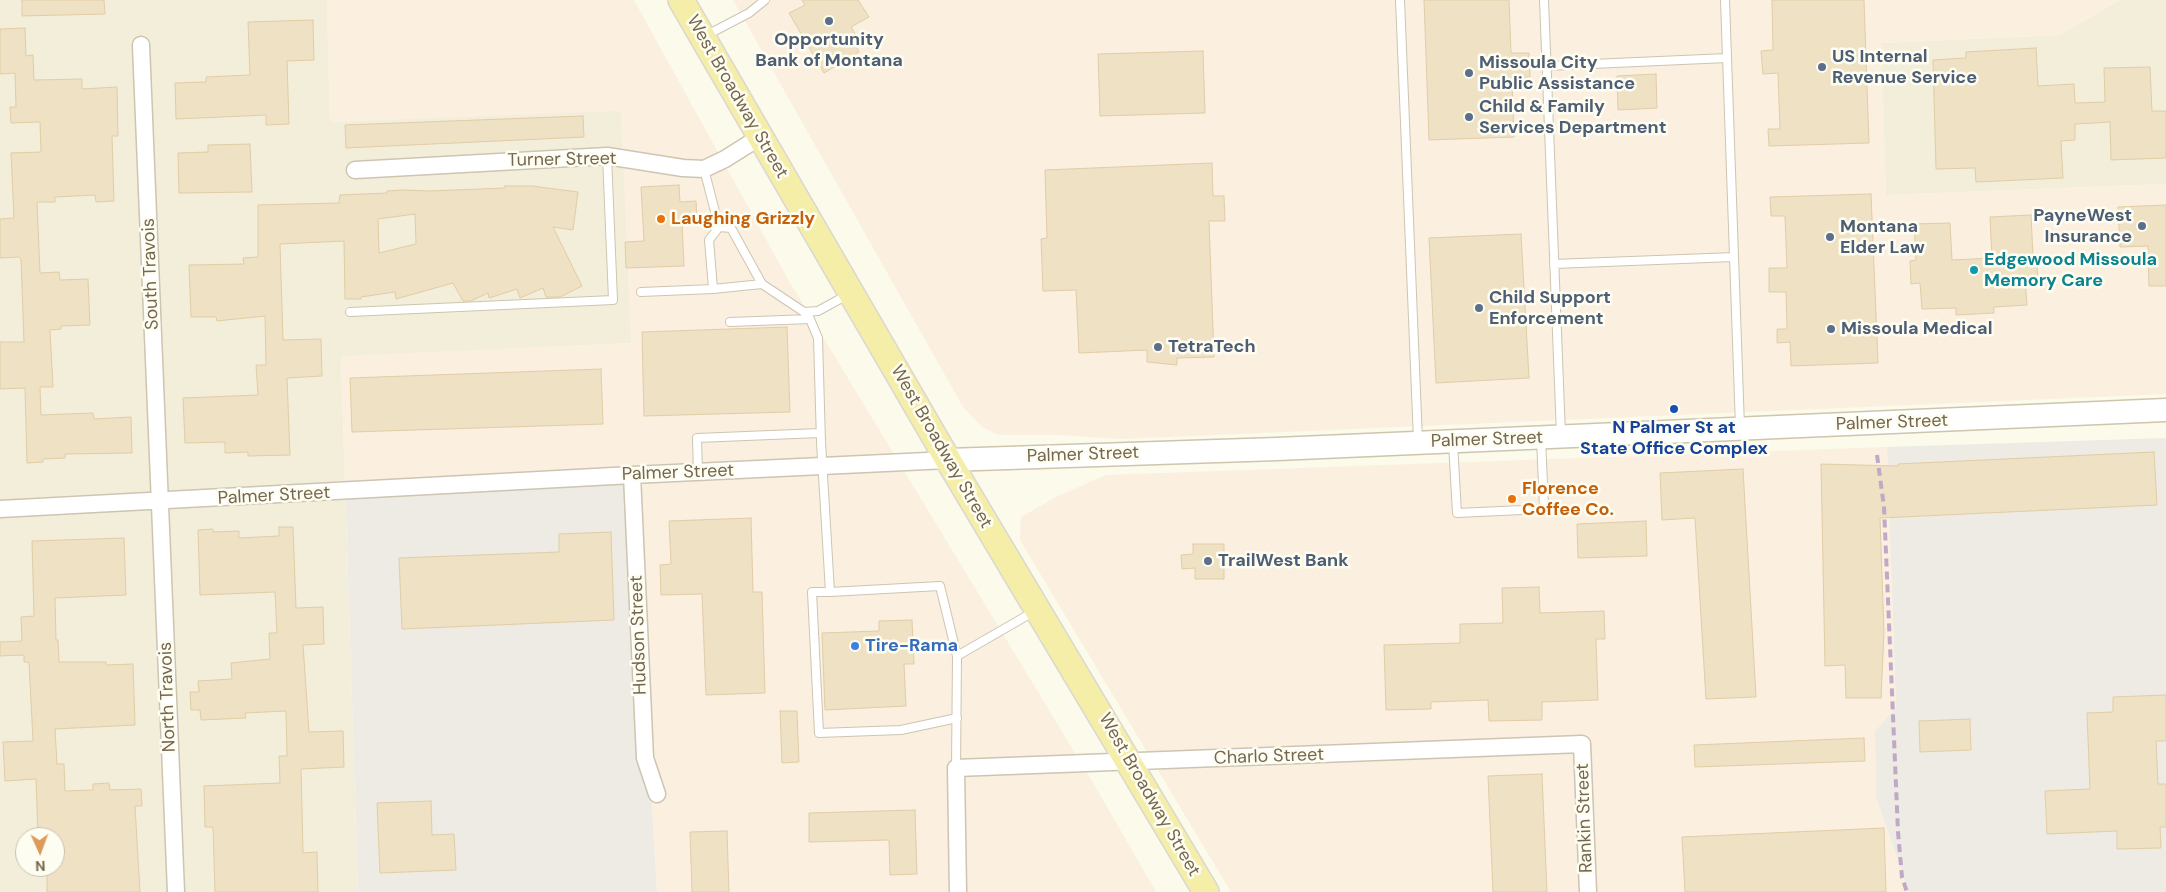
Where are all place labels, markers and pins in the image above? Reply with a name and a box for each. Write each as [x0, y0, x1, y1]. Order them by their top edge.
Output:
marker: Opportunity Bank of Montana [823, 15, 835, 27]
place label: Opportunity Bank of Montana [755, 29, 903, 72]
place label: US Internal Revenue Service [1832, 46, 1977, 88]
place label: Missoula City Public Assistance [1479, 52, 1635, 94]
marker: US Internal Revenue Service [1816, 61, 1828, 73]
marker: Missoula City Public Assistance [1463, 67, 1475, 79]
place label: Child & Family Services Department [1479, 96, 1666, 138]
marker: Child & Family Services Department [1463, 111, 1475, 123]
place label: PayneWest Insurance [2033, 205, 2132, 248]
place label: Laughing Grizzly [671, 208, 815, 230]
marker: Laughing Grizzly [655, 213, 667, 225]
place label: Montana Elder Law [1840, 216, 1925, 258]
marker: PayneWest Insurance [2136, 220, 2148, 232]
marker: Montana Elder Law [1824, 231, 1836, 243]
place label: Edgewood Missoula Memory Care [1984, 249, 2157, 292]
marker: Edgewood Missoula Memory Care [1968, 264, 1980, 276]
place label: Child Support Enforcement [1489, 287, 1611, 330]
marker: Child Support Enforcement [1473, 302, 1485, 314]
place label: Missoula Medical [1841, 318, 1992, 340]
marker: Missoula Medical [1825, 323, 1837, 335]
place label: TetraTech [1168, 336, 1256, 358]
marker: TetraTech [1152, 341, 1164, 353]
marker: N Palmer St at State Office Complex [1668, 403, 1680, 415]
place label: N Palmer St at State Office Complex [1580, 417, 1768, 459]
place label: Florence Coffee Co. [1522, 478, 1614, 520]
marker: Florence Coffee Co. [1506, 493, 1518, 505]
place label: TrailWest Bank [1218, 550, 1349, 572]
marker: TrailWest Bank [1202, 555, 1214, 567]
place label: Tire-Rama [865, 635, 958, 657]
marker: Tire-Rama [849, 640, 861, 652]

